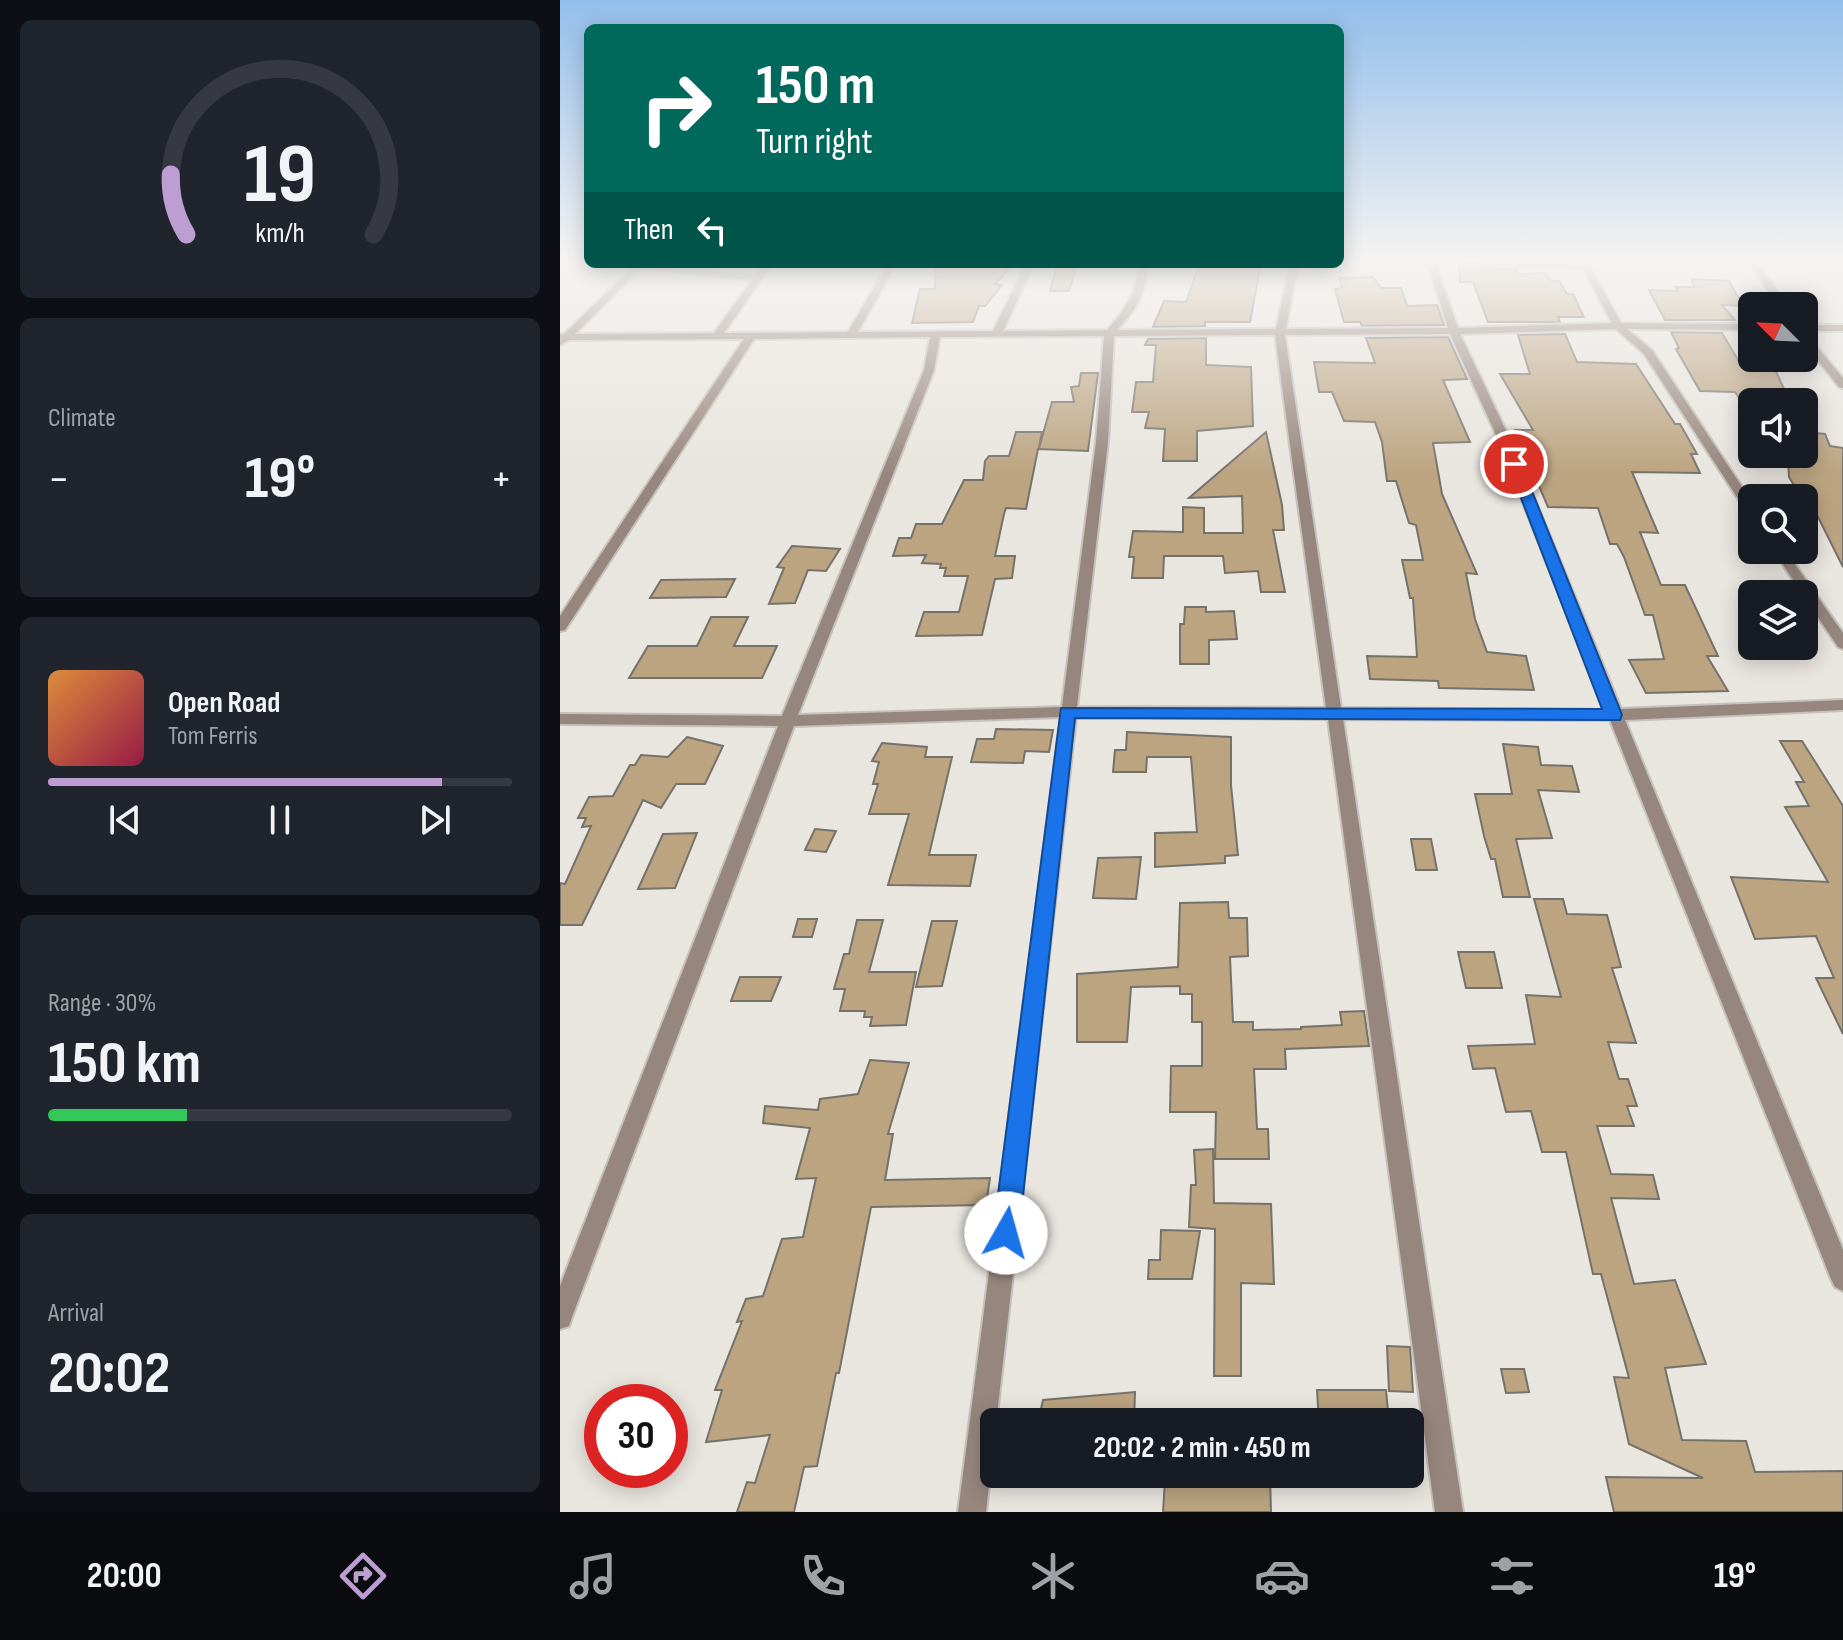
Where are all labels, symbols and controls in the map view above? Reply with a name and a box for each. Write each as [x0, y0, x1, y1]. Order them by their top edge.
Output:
text: 150 m [756, 53, 875, 120]
icon: right [624, 56, 728, 160]
text: Turn right [756, 121, 873, 164]
text: 19 [244, 126, 316, 226]
icon: left [690, 208, 734, 252]
text: Then [624, 212, 674, 248]
text: km/h [255, 216, 305, 251]
north arrow [1738, 292, 1818, 372]
map controls [1738, 292, 1818, 660]
button: sound [1738, 388, 1818, 468]
text: Climate [48, 403, 116, 434]
pin [1480, 430, 1548, 498]
icon: arrive [1492, 442, 1536, 486]
text: 19° [245, 443, 315, 515]
text: − [48, 453, 70, 506]
text: + [490, 453, 512, 506]
button: search [1738, 484, 1818, 564]
button: layers [1738, 580, 1818, 660]
text: Open Road [168, 685, 280, 721]
text: Tom Ferris [168, 721, 258, 752]
icon: previous [103, 798, 147, 842]
icon: pause [258, 798, 302, 842]
icon: next [413, 798, 457, 842]
text: Range · 30% [48, 988, 156, 1019]
text: 150 km [48, 1028, 201, 1100]
position arrow [964, 1191, 1048, 1275]
text: Arrival [48, 1298, 104, 1329]
text: 20:02 [48, 1338, 170, 1410]
speed limit sign: 30 [584, 1384, 688, 1488]
text: 20:02 · 2 min · 450 m [1093, 1430, 1311, 1466]
icon: directions [335, 1548, 391, 1604]
icon: music [565, 1548, 621, 1604]
icon: phone [795, 1548, 851, 1604]
icon: climate [1025, 1548, 1081, 1604]
icon: car [1254, 1548, 1310, 1604]
icon: filters [1484, 1548, 1540, 1604]
text: 20:00 [87, 1555, 162, 1598]
text: 19° [1714, 1555, 1756, 1598]

